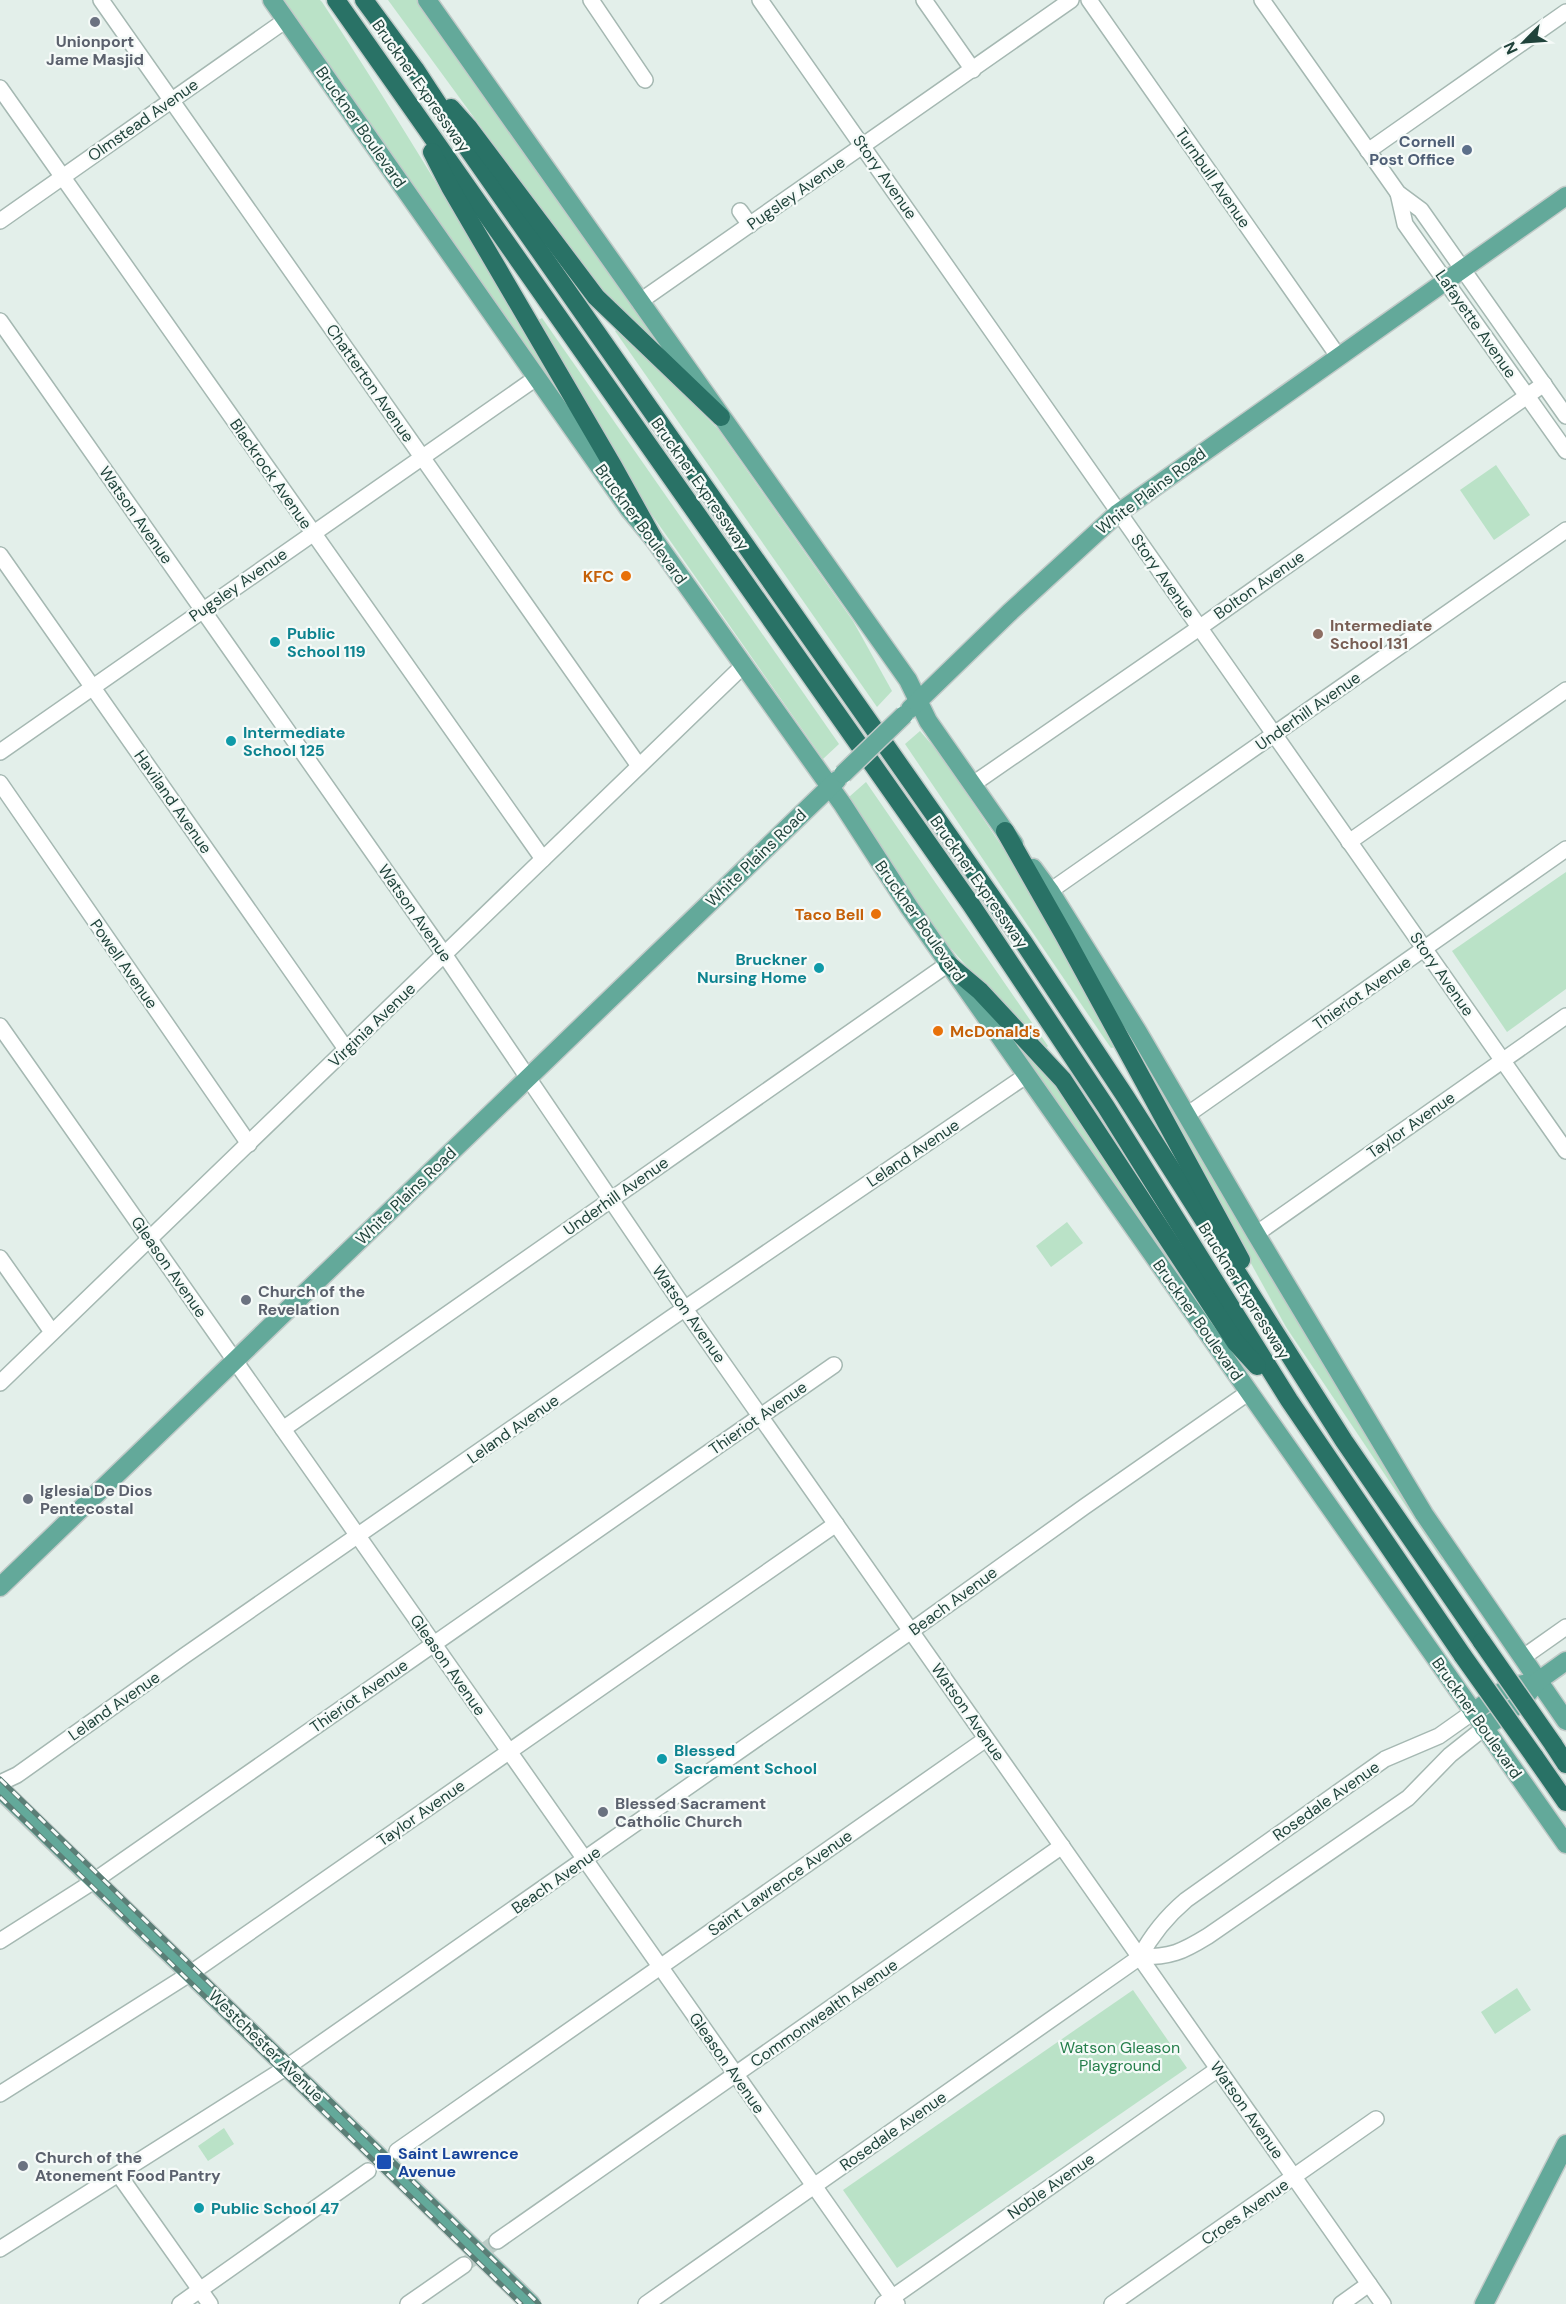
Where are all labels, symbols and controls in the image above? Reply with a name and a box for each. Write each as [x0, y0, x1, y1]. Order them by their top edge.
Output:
north arrow [1494, 12, 1554, 72]
marker: Unionport Jame Masjid [88, 15, 102, 29]
street label: Bruckner Expressway [367, 16, 475, 156]
place label: Unionport Jame Masjid [46, 31, 144, 70]
text: N [1499, 38, 1523, 58]
street label: Bruckner Boulevard [311, 62, 411, 192]
street label: Olmstead Avenue [84, 74, 202, 166]
street label: Turnbull Avenue [1171, 124, 1255, 232]
street label: Story Avenue [848, 131, 922, 223]
place label: Cornell Post Office [1369, 131, 1455, 170]
marker: Cornell Post Office [1460, 143, 1474, 157]
street label: Pugsley Avenue [743, 151, 849, 235]
street label: Lafayette Avenue [1431, 266, 1521, 382]
street label: Chatterton Avenue [321, 320, 419, 446]
street label: Bruckner Expressway [646, 414, 754, 554]
street label: Blackrock Avenue [225, 415, 317, 533]
street label: White Plains Road [1092, 443, 1210, 539]
street label: Bruckner Boulevard [590, 460, 692, 588]
street label: Watson Avenue [94, 462, 178, 568]
street label: Story Avenue [1126, 530, 1200, 622]
street label: Pugsley Avenue [185, 543, 291, 627]
street label: Bolton Avenue [1210, 546, 1308, 624]
place label: KFC [583, 566, 614, 587]
marker: KFC [619, 569, 633, 583]
place label: Intermediate School 131 [1330, 615, 1432, 654]
place label: Public School 119 [287, 623, 366, 662]
marker: Intermediate School 131 [1311, 627, 1325, 641]
marker: Public School 119 [268, 635, 282, 649]
street label: Underhill Avenue [1251, 667, 1365, 755]
place label: Intermediate School 125 [243, 722, 345, 761]
marker: Intermediate School 125 [224, 734, 238, 748]
street label: Haviland Avenue [130, 746, 216, 858]
street label: White Plains Road [701, 805, 811, 911]
street label: Bruckner Expressway [925, 812, 1033, 952]
street label: Bruckner Boulevard [870, 856, 970, 986]
street label: Watson Avenue [373, 860, 457, 966]
place label: Taco Bell [795, 904, 864, 925]
marker: Taco Bell [869, 907, 883, 921]
street label: Powell Avenue [85, 915, 163, 1013]
street label: Story Avenue [1405, 928, 1479, 1020]
place label: Bruckner Nursing Home [697, 949, 807, 988]
street label: Thieriot Avenue [1309, 951, 1415, 1035]
marker: Bruckner Nursing Home [812, 961, 826, 975]
street label: Virginia Avenue [324, 978, 420, 1072]
place label: McDonald's [950, 1021, 1041, 1042]
marker: McDonald's [931, 1024, 945, 1038]
street label: Taylor Avenue [1363, 1087, 1459, 1163]
street label: Leland Avenue [863, 1114, 963, 1192]
street label: White Plains Road [351, 1143, 461, 1249]
street label: Underhill Avenue [559, 1152, 673, 1240]
street label: Gleason Avenue [126, 1212, 212, 1322]
street label: Bruckner Expressway [1193, 1219, 1295, 1363]
street label: Bruckner Boulevard [1148, 1255, 1248, 1385]
street label: Watson Avenue [647, 1261, 731, 1367]
place label: Church of the Revelation [258, 1281, 365, 1320]
marker: Church of the Revelation [239, 1293, 253, 1307]
street label: Thieriot Avenue [705, 1376, 811, 1460]
street label: Leland Avenue [463, 1390, 563, 1468]
place label: Iglesia De Dios Pentecostal [40, 1480, 153, 1519]
marker: Iglesia De Dios Pentecostal [21, 1492, 35, 1506]
street label: Beach Avenue [905, 1562, 1001, 1640]
street label: Gleason Avenue [405, 1610, 491, 1720]
street label: Bruckner Boulevard [1427, 1653, 1527, 1783]
street label: Thieriot Avenue [306, 1654, 412, 1738]
street label: Watson Avenue [926, 1659, 1010, 1765]
street label: Leland Avenue [64, 1667, 164, 1745]
place label: Blessed Sacrament School [674, 1740, 817, 1779]
marker: Blessed Sacrament School [655, 1752, 669, 1766]
street label: Rosedale Avenue [1269, 1756, 1383, 1846]
street label: Taylor Avenue [373, 1775, 469, 1851]
place label: Blessed Sacrament Catholic Church [615, 1793, 766, 1832]
marker: Blessed Sacrament Catholic Church [596, 1805, 610, 1819]
street label: Saint Lawrence Avenue [704, 1825, 856, 1941]
street label: Beach Avenue [507, 1841, 605, 1919]
street label: Commonwealth Avenue [746, 1954, 902, 2072]
street label: Westchester Avenue [204, 1986, 328, 2106]
street label: Gleason Avenue [684, 2008, 770, 2118]
park label: Watson Gleason Playground [1060, 2037, 1180, 2076]
street label: Watson Avenue [1205, 2057, 1289, 2163]
street label: Rosedale Avenue [836, 2086, 950, 2176]
place label: Saint Lawrence Avenue [398, 2143, 519, 2182]
place label: Church of the Atonement Food Pantry [35, 2147, 221, 2186]
street label: Noble Avenue [1003, 2148, 1099, 2224]
marker: Saint Lawrence Avenue [375, 2153, 393, 2171]
marker: Church of the Atonement Food Pantry [16, 2159, 30, 2173]
street label: Croes Avenue [1197, 2174, 1293, 2250]
place label: Public School 47 [211, 2198, 340, 2219]
marker: Public School 47 [192, 2201, 206, 2215]

